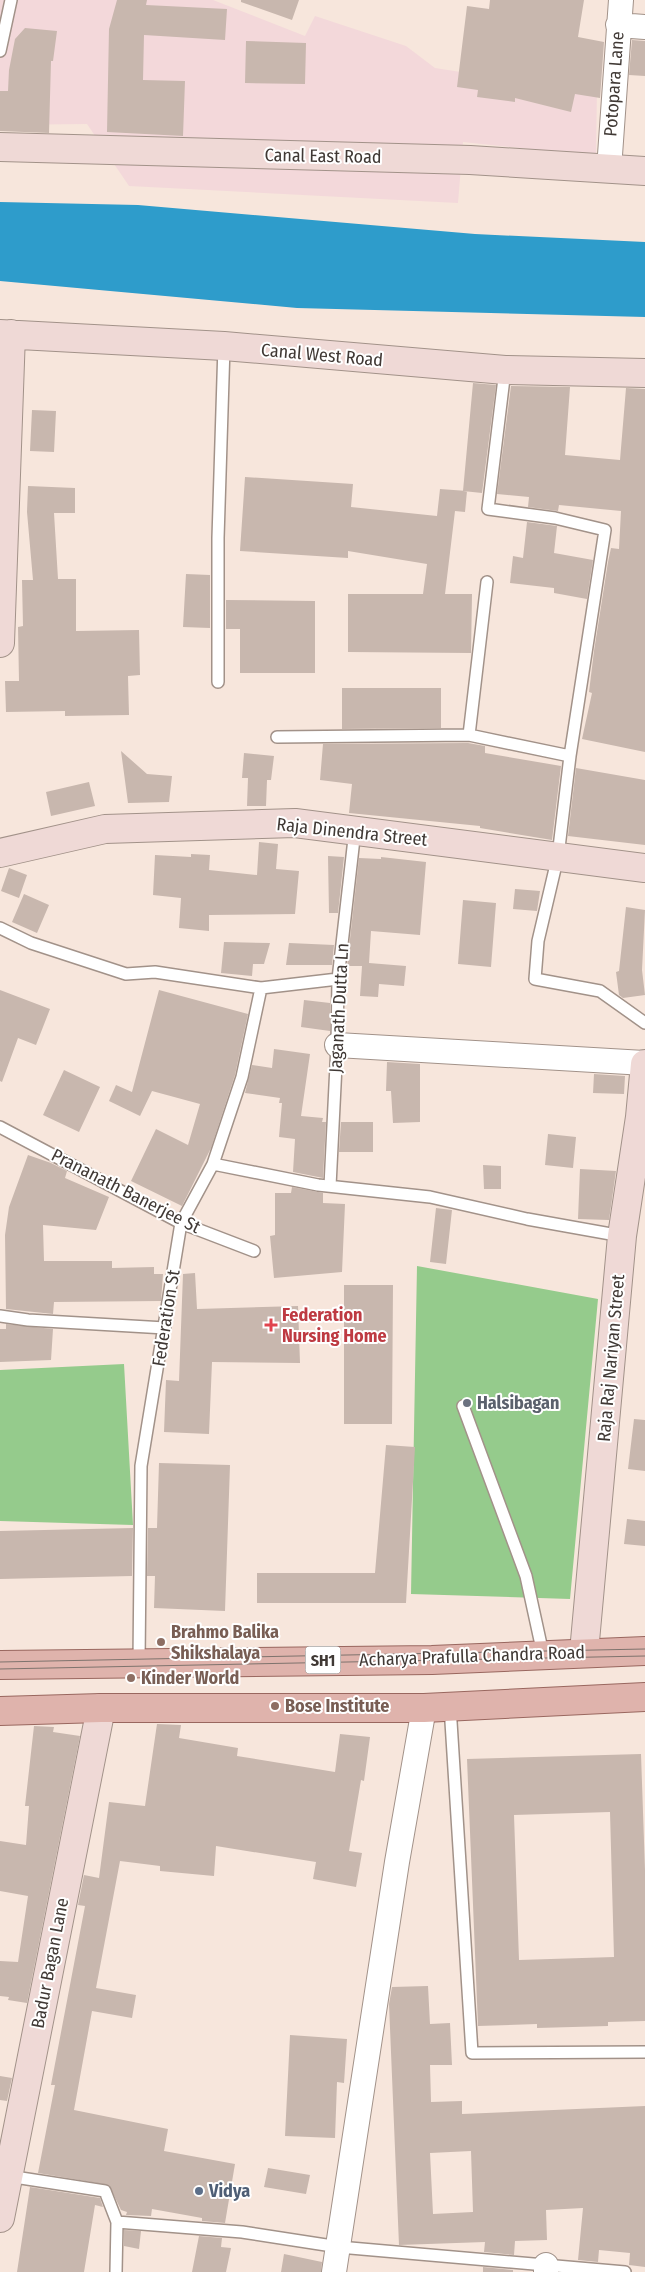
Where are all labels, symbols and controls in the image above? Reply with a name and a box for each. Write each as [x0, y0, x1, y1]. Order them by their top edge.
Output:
street label: Potopara Lane [599, 31, 629, 137]
street label: Canal East Road [264, 144, 382, 168]
street label: Canal West Road [260, 339, 384, 371]
street label: Raja Dinendra Street [276, 813, 429, 851]
street label: Jaganath Dutta Ln [325, 942, 353, 1074]
street label: Prananath Banerjee St [48, 1144, 204, 1238]
street label: Federation St [147, 1268, 185, 1368]
street label: Raja Raj Nariyan Street [593, 1273, 629, 1443]
place label: Federation Nursing Home [282, 1304, 387, 1347]
marker: Federation Nursing Home [264, 1318, 278, 1332]
place label: Halsibagan [477, 1392, 559, 1414]
marker: Halsibagan [461, 1397, 473, 1409]
place label: Brahmo Balika Shikshalaya [171, 1621, 279, 1664]
marker: Brahmo Balika Shikshalaya [155, 1636, 167, 1648]
street label: Acharya Prafulla Chandra Road [359, 1641, 585, 1671]
road number: SH1 [306, 1646, 340, 1674]
place label: Kinder World [141, 1667, 239, 1689]
marker: Kinder World [125, 1672, 137, 1684]
place label: Bose Institute [285, 1695, 389, 1717]
marker: Bose Institute [269, 1700, 281, 1712]
street label: Badur Bagan Lane [27, 1896, 73, 2030]
place label: Vidya [208, 2180, 250, 2202]
marker: Vidya [193, 2185, 205, 2197]

